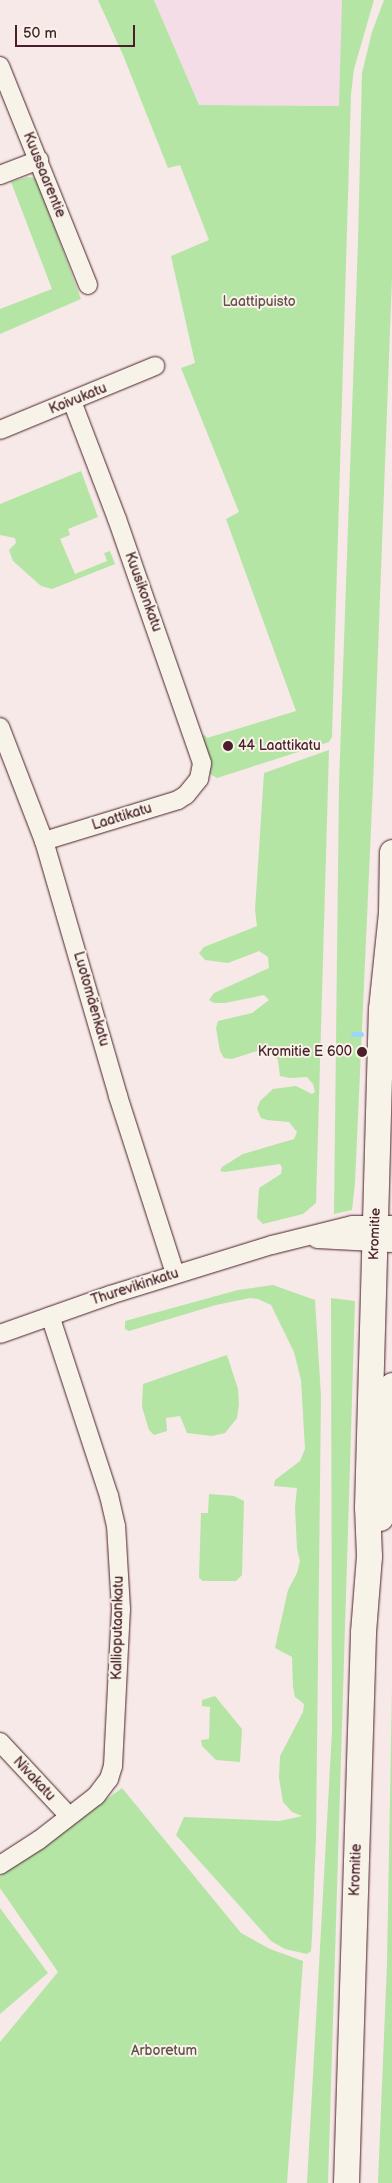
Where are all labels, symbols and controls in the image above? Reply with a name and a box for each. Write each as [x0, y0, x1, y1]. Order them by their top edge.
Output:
scale bar [18, 15, 138, 47]
text: 50 m [23, 24, 57, 43]
street label: Kuussaarentie [19, 130, 69, 220]
park label: Laattipuisto [222, 294, 296, 310]
street label: Koivukatu [47, 380, 109, 418]
street label: Kuusikonkatu [121, 550, 165, 634]
place label: 44 Laattikatu [238, 738, 321, 754]
marker: 44 Laattikatu [222, 740, 234, 752]
street label: Laattikatu [90, 800, 154, 834]
street label: Luotomäenkatu [69, 950, 113, 1048]
place label: Kromitie E 600 [258, 1044, 352, 1060]
marker: Kromitie E 600 [356, 1046, 368, 1058]
street label: Kromitie [366, 1207, 384, 1261]
street label: Thurevikinkatu [89, 1265, 181, 1309]
street label: Kallioputaankatu [109, 1576, 127, 1680]
street label: Nivakatu [9, 1753, 59, 1805]
street label: Kromitie [347, 1843, 365, 1897]
park label: Arboretum [131, 2043, 197, 2059]

